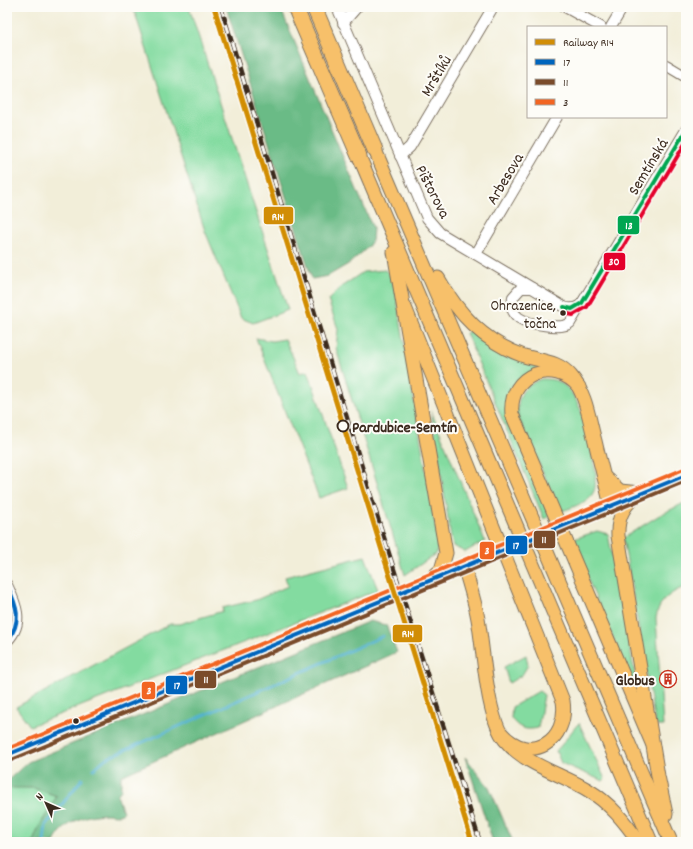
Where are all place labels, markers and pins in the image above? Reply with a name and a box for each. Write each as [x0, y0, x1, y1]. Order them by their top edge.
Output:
place label: Ohrazenice, točna [490, 296, 557, 336]
marker: Ohrazenice, točna [558, 308, 568, 318]
place label: Pardubice-Semtín [352, 417, 457, 440]
marker: Pardubice-Semtín [336, 419, 350, 433]
building icon: Globus [658, 669, 678, 689]
place label: Globus [615, 670, 655, 693]
unlabelled marker [71, 716, 81, 726]

